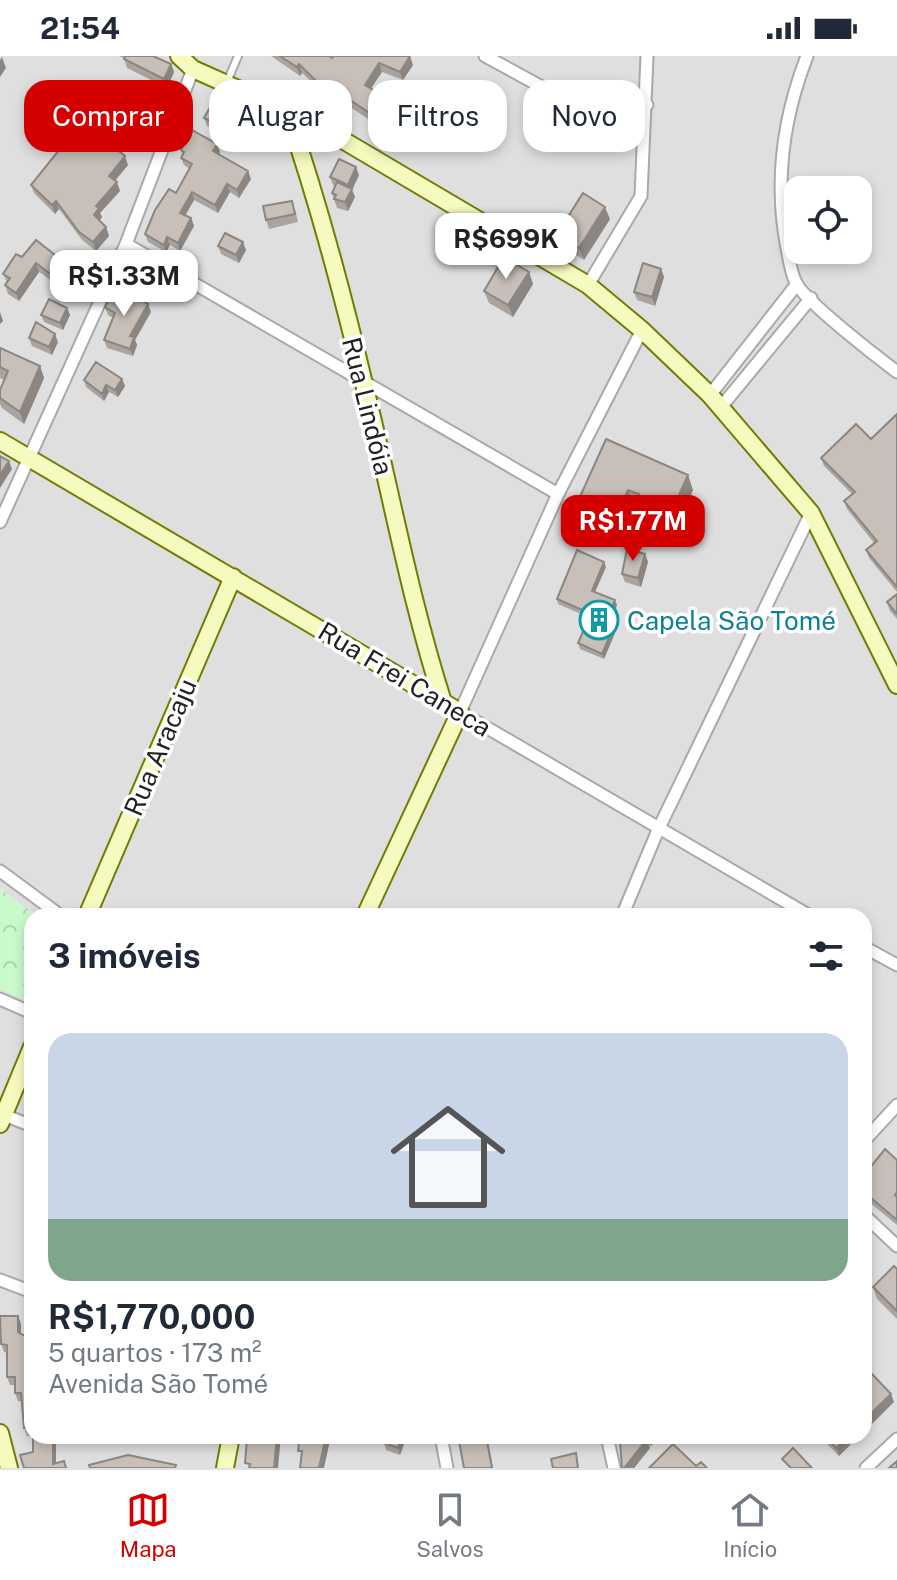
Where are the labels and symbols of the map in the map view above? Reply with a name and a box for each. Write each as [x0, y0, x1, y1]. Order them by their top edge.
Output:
pin: R$699K [441, 213, 571, 281]
pin: R$1.33M [50, 250, 198, 318]
street label: Rua Lindóia [336, 334, 400, 478]
pin: R$1.77M [559, 495, 707, 563]
building icon: Capela São Tomé [578, 599, 620, 641]
place label: Capela São Tomé [627, 605, 836, 636]
street label: Rua Frei Caneca [313, 615, 497, 743]
street label: Rua Aracaju [117, 674, 203, 820]

